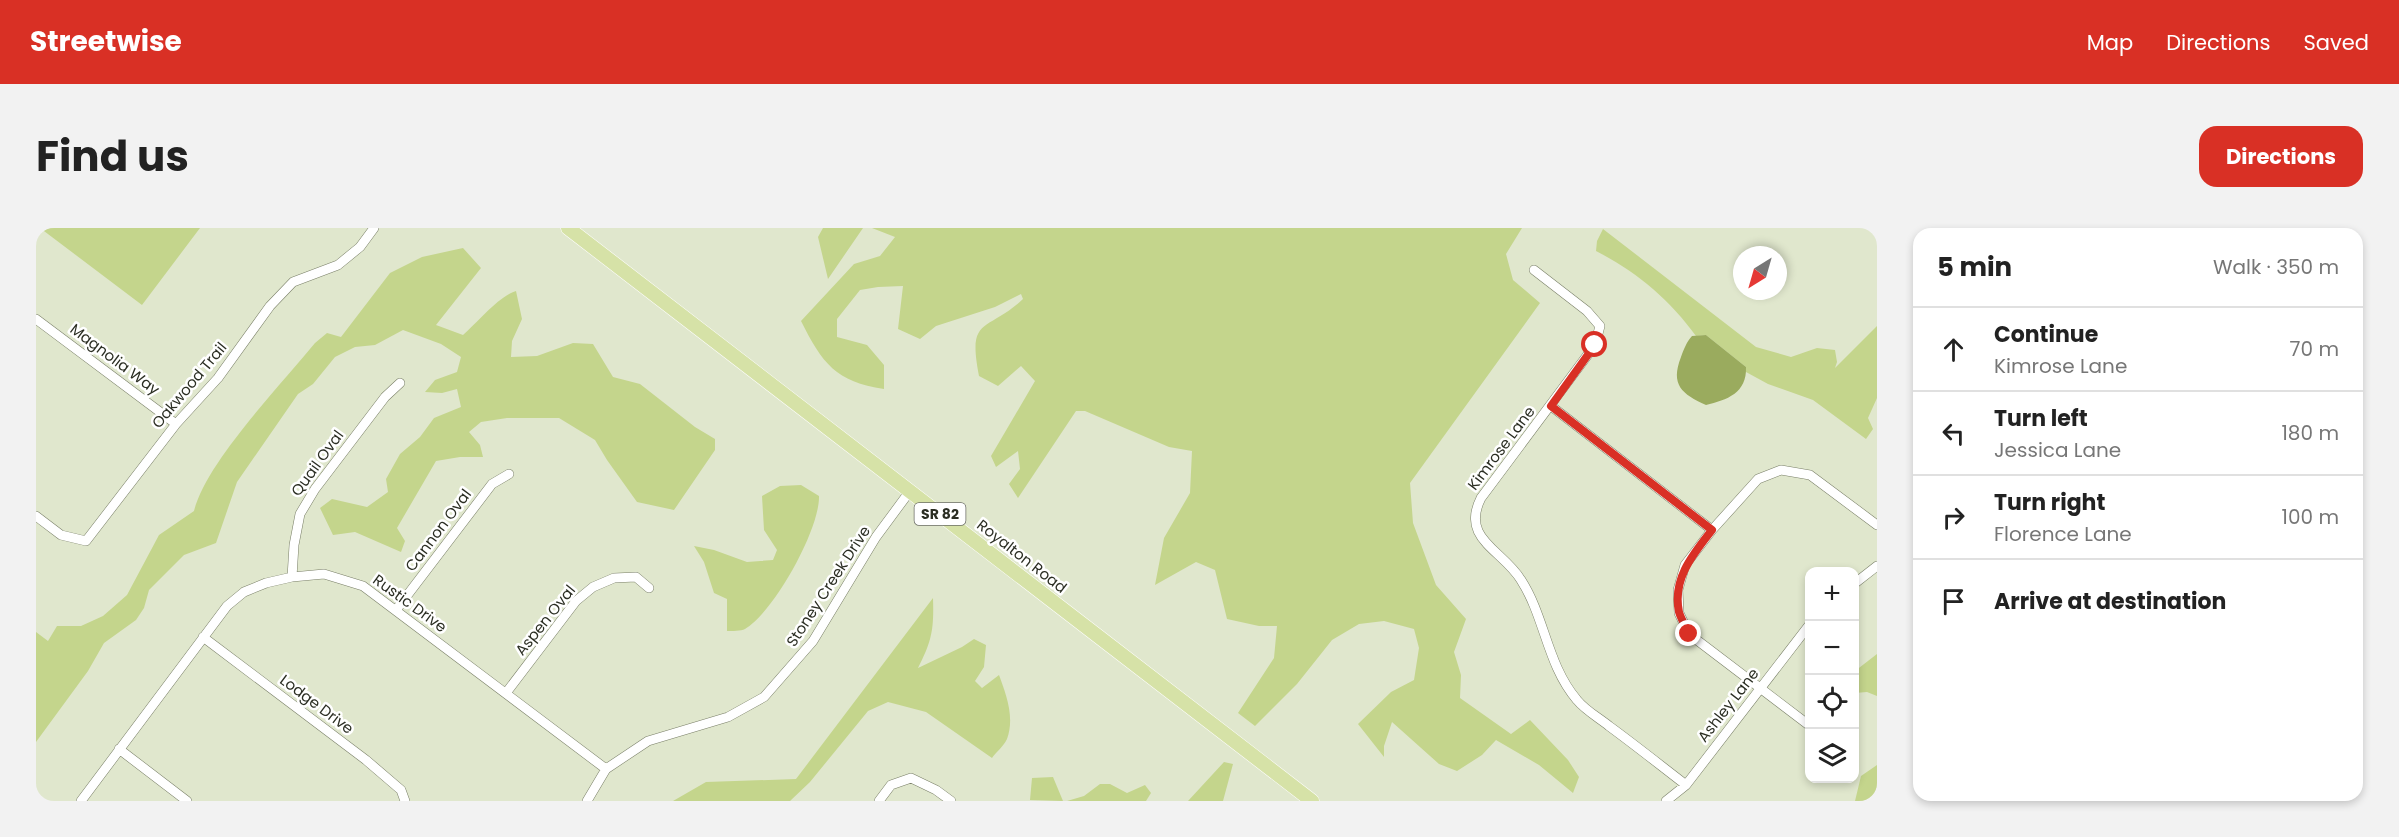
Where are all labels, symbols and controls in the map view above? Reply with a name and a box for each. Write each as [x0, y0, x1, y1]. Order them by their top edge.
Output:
text: Streetwise [30, 22, 182, 61]
text: Map [2087, 28, 2133, 57]
text: Directions [2166, 28, 2270, 57]
text: Saved [2303, 28, 2369, 57]
button: Directions [2199, 126, 2363, 187]
text: Find us [36, 127, 189, 186]
north arrow [1733, 246, 1787, 300]
text: 5 min [1937, 249, 2012, 285]
text: Walk · 350 m [2213, 253, 2339, 281]
street label: Magnolia Way [66, 318, 165, 400]
text: Continue [1994, 319, 2098, 350]
route start [1581, 331, 1607, 357]
icon: ahead [1937, 333, 1970, 366]
text: 70 m [2290, 335, 2339, 363]
street label: Oakwood Trail [147, 337, 231, 433]
text: Kimrose Lane [1994, 352, 2127, 380]
street label: Kimrose Lane [1463, 402, 1539, 494]
text: Turn left [1994, 403, 2088, 434]
icon: left [1937, 417, 1970, 450]
text: 180 m [2281, 419, 2339, 447]
street label: Quail Oval [286, 426, 348, 500]
text: Jessica Lane [1994, 436, 2121, 464]
street label: Cannon Oval [400, 484, 476, 576]
text: Turn right [1994, 487, 2105, 518]
icon: right [1937, 501, 1970, 534]
road number: SR 82 [914, 503, 966, 525]
text: 100 m [2282, 503, 2339, 531]
street label: Royalton Road [973, 514, 1071, 598]
text: Florence Lane [1994, 520, 2132, 548]
street label: Stoney Creek Drive [781, 521, 875, 651]
map controls [1805, 567, 1859, 783]
button: + [1805, 567, 1859, 621]
street label: Rustic Drive [369, 569, 451, 637]
street label: Aspen Oval [510, 580, 580, 660]
icon: arrive [1937, 585, 1970, 618]
text: Arrive at destination [1994, 586, 2226, 617]
route end [1675, 620, 1701, 646]
button: − [1805, 621, 1859, 675]
street label: Ashley Lane [1692, 664, 1764, 746]
street label: Lodge Drive [276, 669, 358, 739]
button: locate [1805, 675, 1859, 729]
button: layers [1805, 729, 1859, 783]

